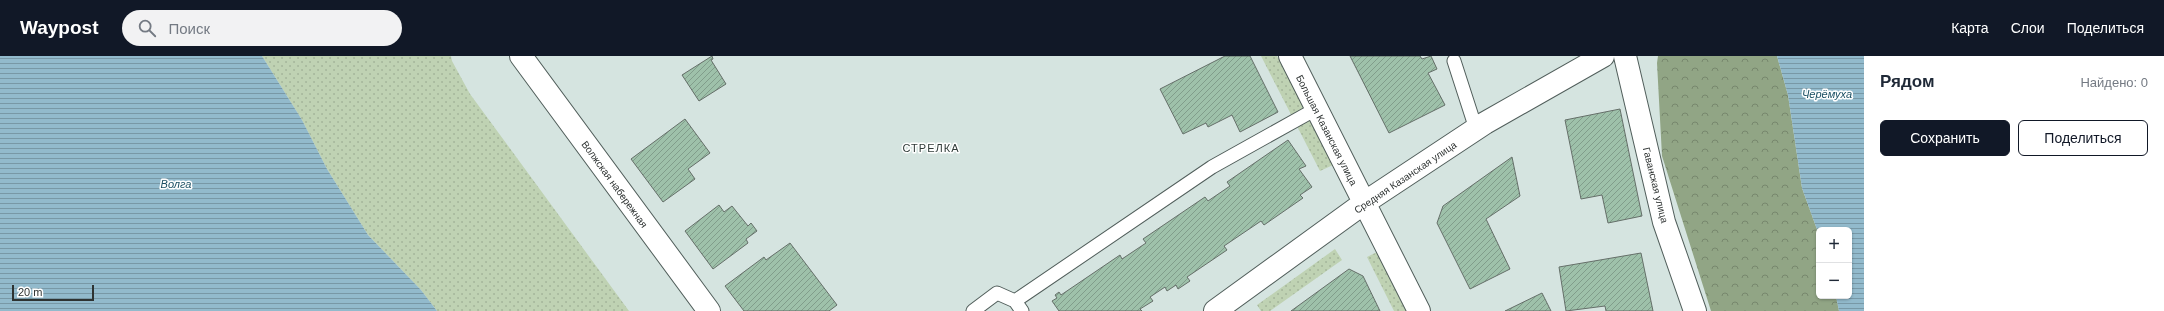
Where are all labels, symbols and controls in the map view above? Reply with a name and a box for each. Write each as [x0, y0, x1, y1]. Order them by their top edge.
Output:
search box [122, 10, 402, 46]
text: Waypost [20, 17, 98, 38]
icon: search [136, 17, 158, 39]
text: Поиск [168, 20, 210, 37]
text: Карта [1951, 20, 1989, 36]
text: Слои [2011, 20, 2045, 36]
text: Поделиться [2067, 20, 2144, 36]
text: Рядом [1880, 72, 1935, 91]
street label: Большая Казанская улица [1294, 73, 1359, 188]
text: Найдено: 0 [2080, 75, 2148, 90]
water label: Черёмуха [1802, 88, 1852, 100]
button: Сохранить [1880, 120, 2010, 156]
button: Поделиться [2018, 120, 2148, 156]
street label: Волжская набережная [579, 139, 650, 230]
street label: Средняя Казанская улица [1352, 139, 1459, 216]
district label: СТРЕЛКА [903, 142, 959, 154]
street label: Гаванская улица [1641, 146, 1670, 224]
water label: Волга [161, 178, 191, 190]
map controls [1816, 227, 1852, 299]
button: + [1816, 227, 1852, 263]
button: − [1816, 263, 1852, 299]
scale bar [12, 283, 94, 302]
text: 20 m [18, 286, 42, 298]

